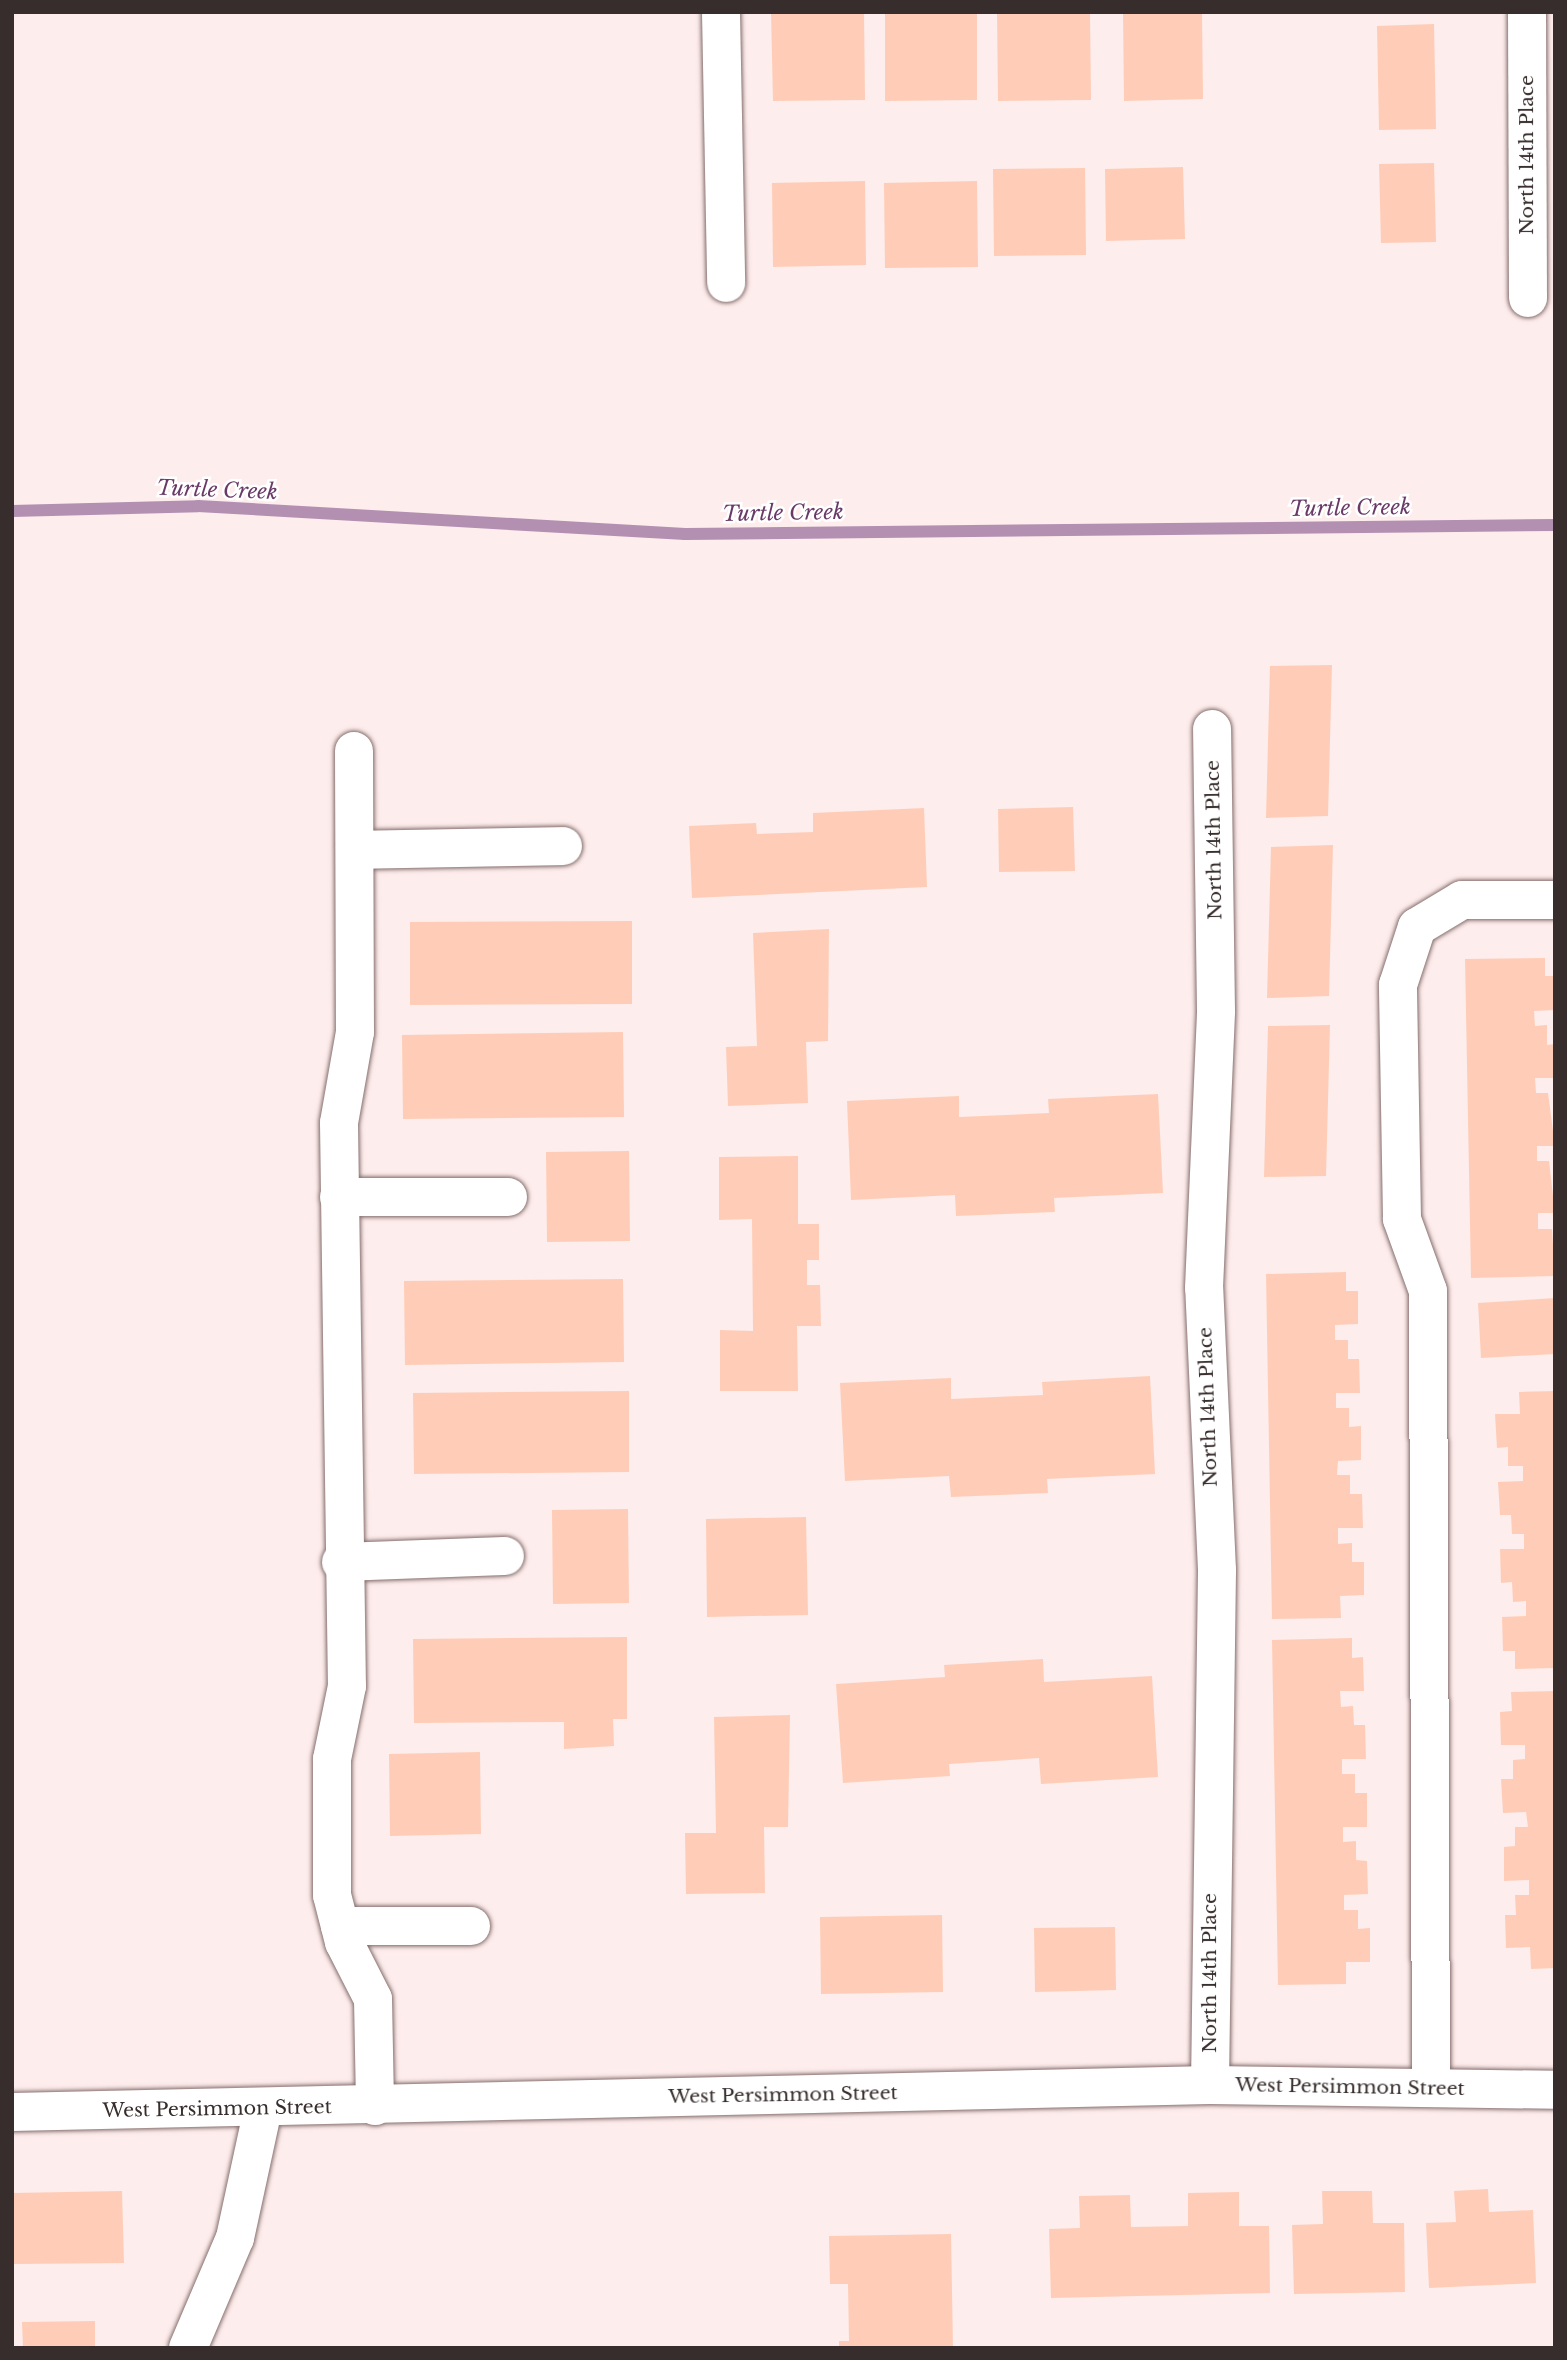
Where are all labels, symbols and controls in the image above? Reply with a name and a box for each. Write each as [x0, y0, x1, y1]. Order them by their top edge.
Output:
street label: North 14th Place [1516, 75, 1538, 235]
water label: Turtle Creek [156, 475, 278, 505]
water label: Turtle Creek [1289, 494, 1411, 522]
water label: Turtle Creek [722, 499, 844, 527]
street label: North 14th Place [1201, 760, 1227, 920]
street label: North 14th Place [1194, 1327, 1222, 1487]
street label: North 14th Place [1199, 1893, 1221, 2053]
street label: West Persimmon Street [1235, 2074, 1465, 2100]
street label: West Persimmon Street [668, 2082, 898, 2108]
street label: West Persimmon Street [102, 2096, 332, 2122]

